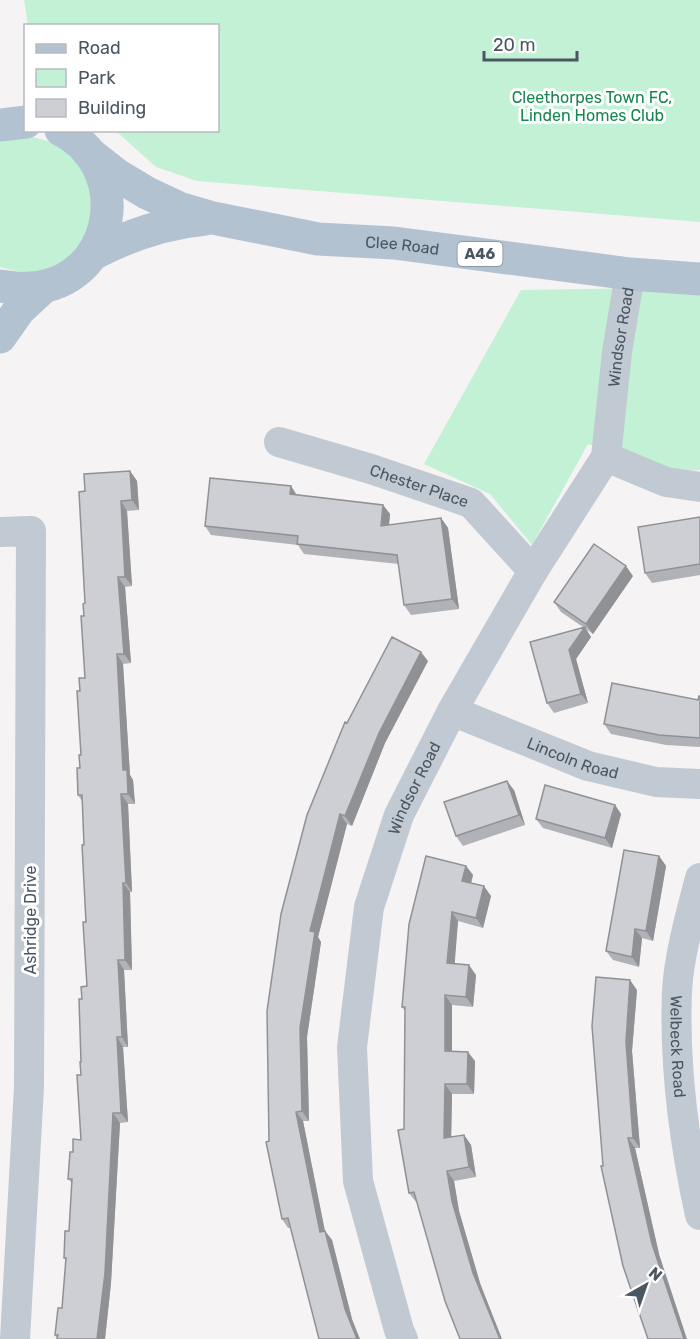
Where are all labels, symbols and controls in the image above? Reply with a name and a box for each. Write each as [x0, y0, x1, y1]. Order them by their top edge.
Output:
legend [24, 24, 219, 132]
scale bar [484, 24, 577, 62]
text: 20 m [493, 34, 535, 56]
text: Road [78, 37, 121, 59]
text: Park [78, 67, 116, 89]
park label: Cleethorpes Town FC, Linden Homes Club [512, 88, 672, 125]
text: Building [78, 97, 146, 119]
street label: Clee Road [365, 233, 440, 259]
road number: A46 [458, 242, 502, 266]
street label: Windsor Road [604, 286, 638, 388]
street label: Chester Place [367, 460, 471, 512]
street label: Lincoln Road [524, 733, 621, 783]
street label: Windsor Road [384, 739, 445, 837]
street label: Ashridge Drive [21, 865, 40, 975]
street label: Welbeck Road [666, 995, 690, 1099]
north arrow [616, 1255, 676, 1315]
text: N [645, 1263, 666, 1285]

